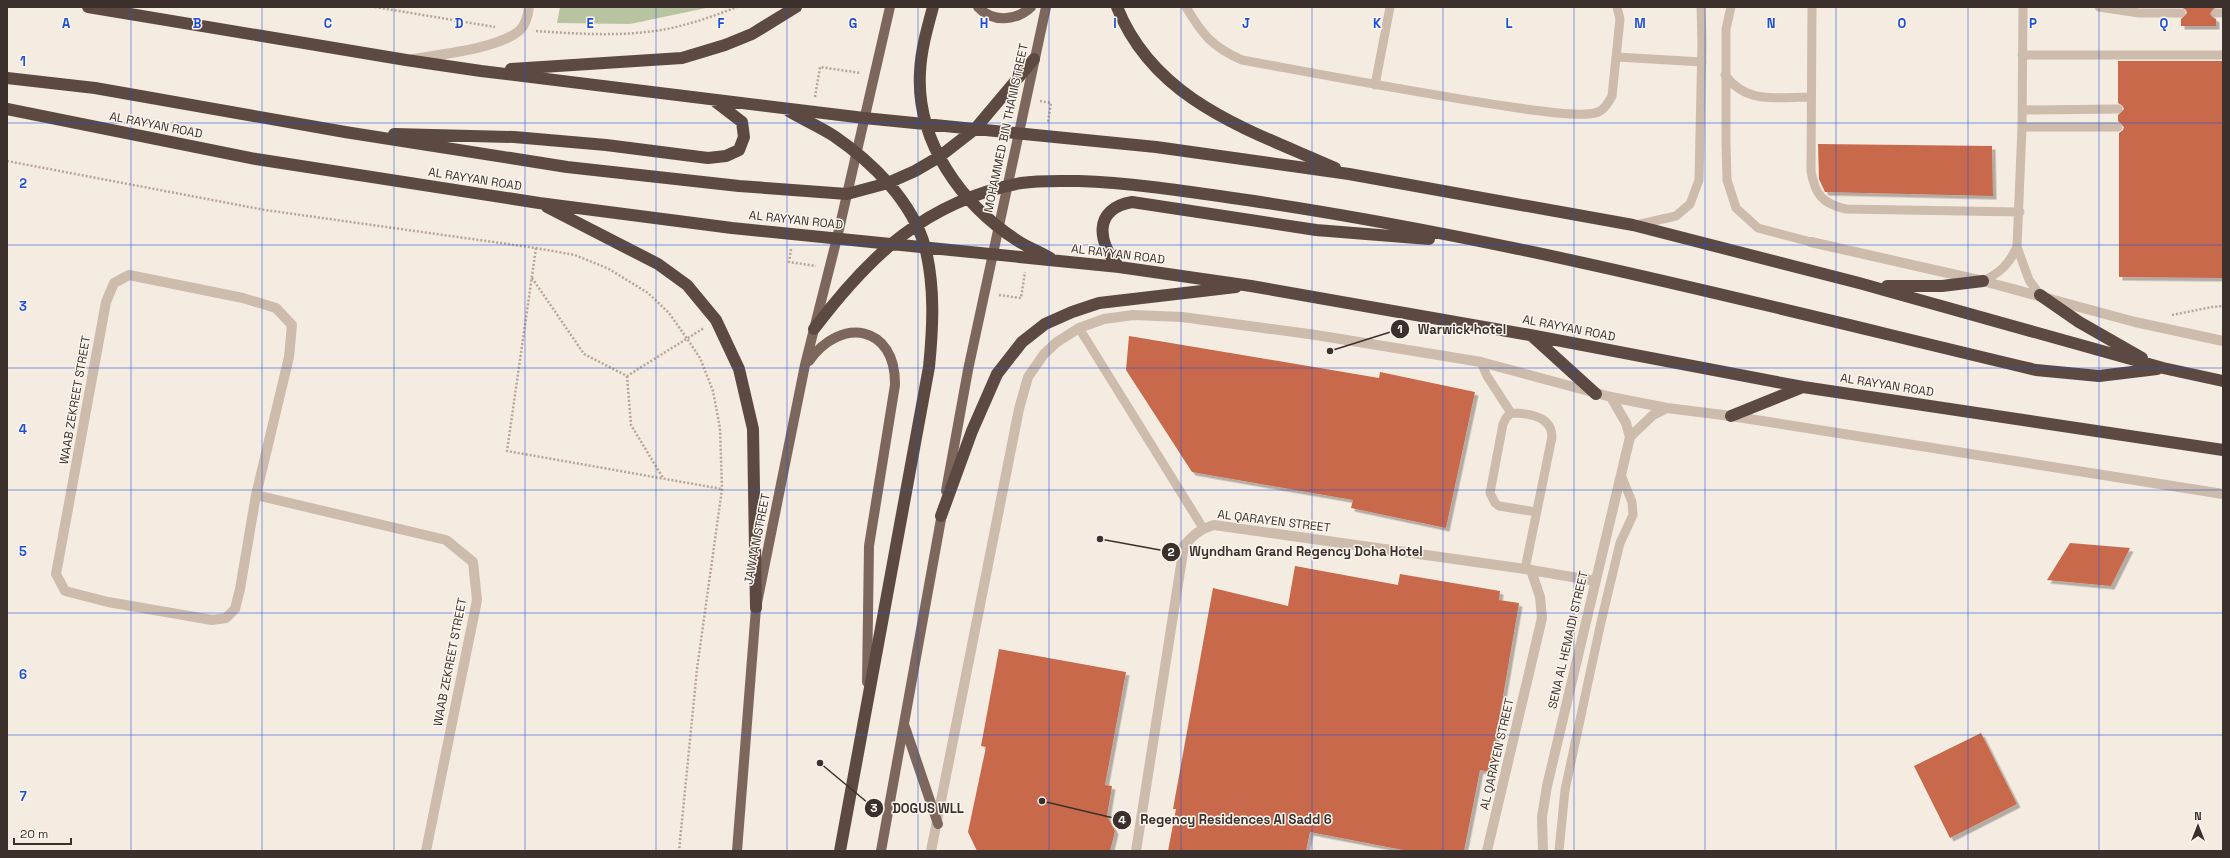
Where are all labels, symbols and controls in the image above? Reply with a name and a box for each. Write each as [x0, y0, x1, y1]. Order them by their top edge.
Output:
text: A [62, 15, 71, 32]
text: B [193, 15, 202, 32]
text: C [324, 15, 332, 32]
text: D [455, 15, 464, 32]
text: E [586, 15, 594, 32]
text: F [718, 15, 725, 32]
text: G [849, 15, 857, 32]
text: H [980, 15, 988, 32]
text: I [1113, 15, 1117, 32]
text: J [1242, 15, 1250, 32]
text: K [1373, 15, 1382, 32]
text: L [1505, 15, 1513, 32]
text: M [1634, 15, 1646, 32]
text: N [1767, 15, 1775, 32]
text: O [1898, 15, 1907, 32]
text: P [2029, 15, 2037, 32]
text: Q [2160, 15, 2169, 32]
street label: MOHAMMED BIN THANI STREET [980, 42, 1032, 214]
text: 1 [20, 53, 26, 70]
street label: AL RAYYAN ROAD [108, 108, 204, 142]
street label: AL RAYYAN ROAD [427, 164, 523, 194]
text: 2 [19, 175, 27, 192]
street label: AL RAYYAN ROAD [748, 207, 844, 233]
street label: AL RAYYAN ROAD [1070, 240, 1166, 268]
text: 3 [19, 298, 27, 315]
street label: AL RAYYAN ROAD [1521, 311, 1617, 345]
callout: Warwick hotel [1390, 317, 1515, 342]
text: 1 [1397, 321, 1403, 337]
text: Warwick hotel [1418, 321, 1506, 338]
street label: WAAB ZEKREET STREET [56, 334, 94, 466]
street label: AL RAYYAN ROAD [1839, 370, 1935, 400]
text: 4 [19, 421, 27, 438]
street label: JAWAAN STREET [740, 492, 774, 586]
street label: AL QARAYEN STREET [1216, 506, 1332, 536]
callout: Wyndham Grand Regency Doha Hotel [1161, 539, 1431, 564]
text: 5 [19, 543, 27, 560]
text: Wyndham Grand Regency Doha Hotel [1189, 543, 1423, 560]
text: 2 [1167, 544, 1175, 560]
street label: SENA AL HEMAIDI STREET [1544, 570, 1592, 710]
street label: WAAB ZEKREET STREET [430, 596, 470, 728]
text: 6 [19, 666, 27, 683]
street label: AL QARAYEN STREET [1476, 697, 1518, 811]
text: 7 [19, 788, 27, 805]
callout: DOGUS WLL [864, 795, 972, 820]
text: 3 [870, 800, 878, 816]
text: DOGUS WLL [892, 800, 964, 817]
north arrow [2178, 806, 2218, 846]
callout: Regency Residences Al Sadd 6 [1112, 807, 1340, 832]
text: N [2194, 809, 2202, 823]
text: Regency Residences Al Sadd 6 [1140, 811, 1332, 828]
text: 4 [1118, 812, 1126, 828]
scale bar [14, 820, 71, 846]
text: 20 m [20, 826, 48, 842]

